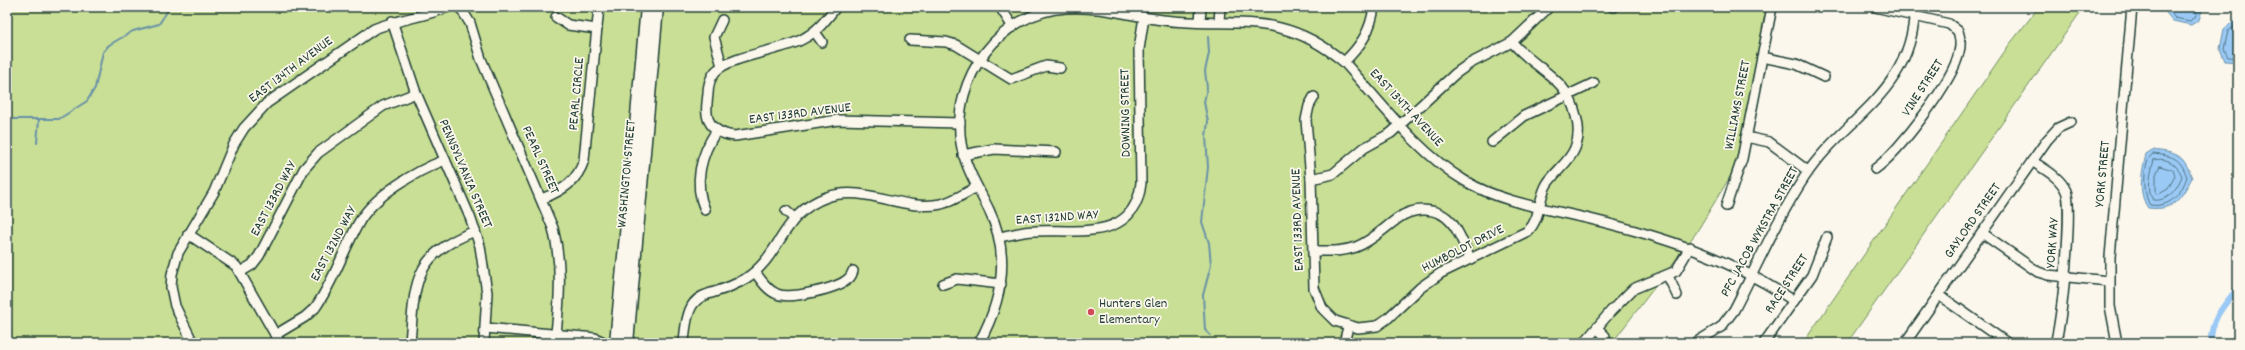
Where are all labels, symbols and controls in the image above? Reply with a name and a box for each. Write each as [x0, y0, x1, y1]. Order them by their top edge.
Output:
street label: EAST 134TH AVENUE [245, 31, 338, 108]
street label: VINE STREET [1897, 55, 1949, 120]
street label: PEARL CIRCLE [564, 56, 590, 131]
street label: WILLIAMS STREET [1720, 58, 1757, 151]
street label: EAST 134TH AVENUE [1364, 64, 1448, 152]
street label: DOWNING STREET [1115, 68, 1137, 157]
street label: EAST 133RD AVENUE [748, 98, 853, 130]
street label: PENNSYLVANIA STREET [433, 116, 497, 232]
street label: WASHINGTON STREET [612, 119, 642, 229]
street label: PEARL STREET [516, 123, 564, 198]
street label: YORK STREET [2090, 140, 2116, 208]
street label: EAST 133RD WAY [246, 157, 303, 240]
street label: PFC JACOB WYKSTRA STREET [1716, 163, 1804, 301]
street label: EAST 133RD AVENUE [1286, 168, 1310, 272]
street label: GAYLORD STREET [1940, 179, 2007, 263]
street label: EAST 132ND WAY [306, 202, 363, 285]
street label: EAST 132ND WAY [1015, 205, 1100, 231]
street label: YORK WAY [2041, 216, 2065, 269]
street label: HUMBOLDT DRIVE [1418, 219, 1508, 278]
street label: RACE STREET [1760, 250, 1814, 318]
place label: Hunters Glen Elementary [1099, 294, 1167, 330]
marker: Hunters Glen Elementary [1086, 307, 1096, 317]

